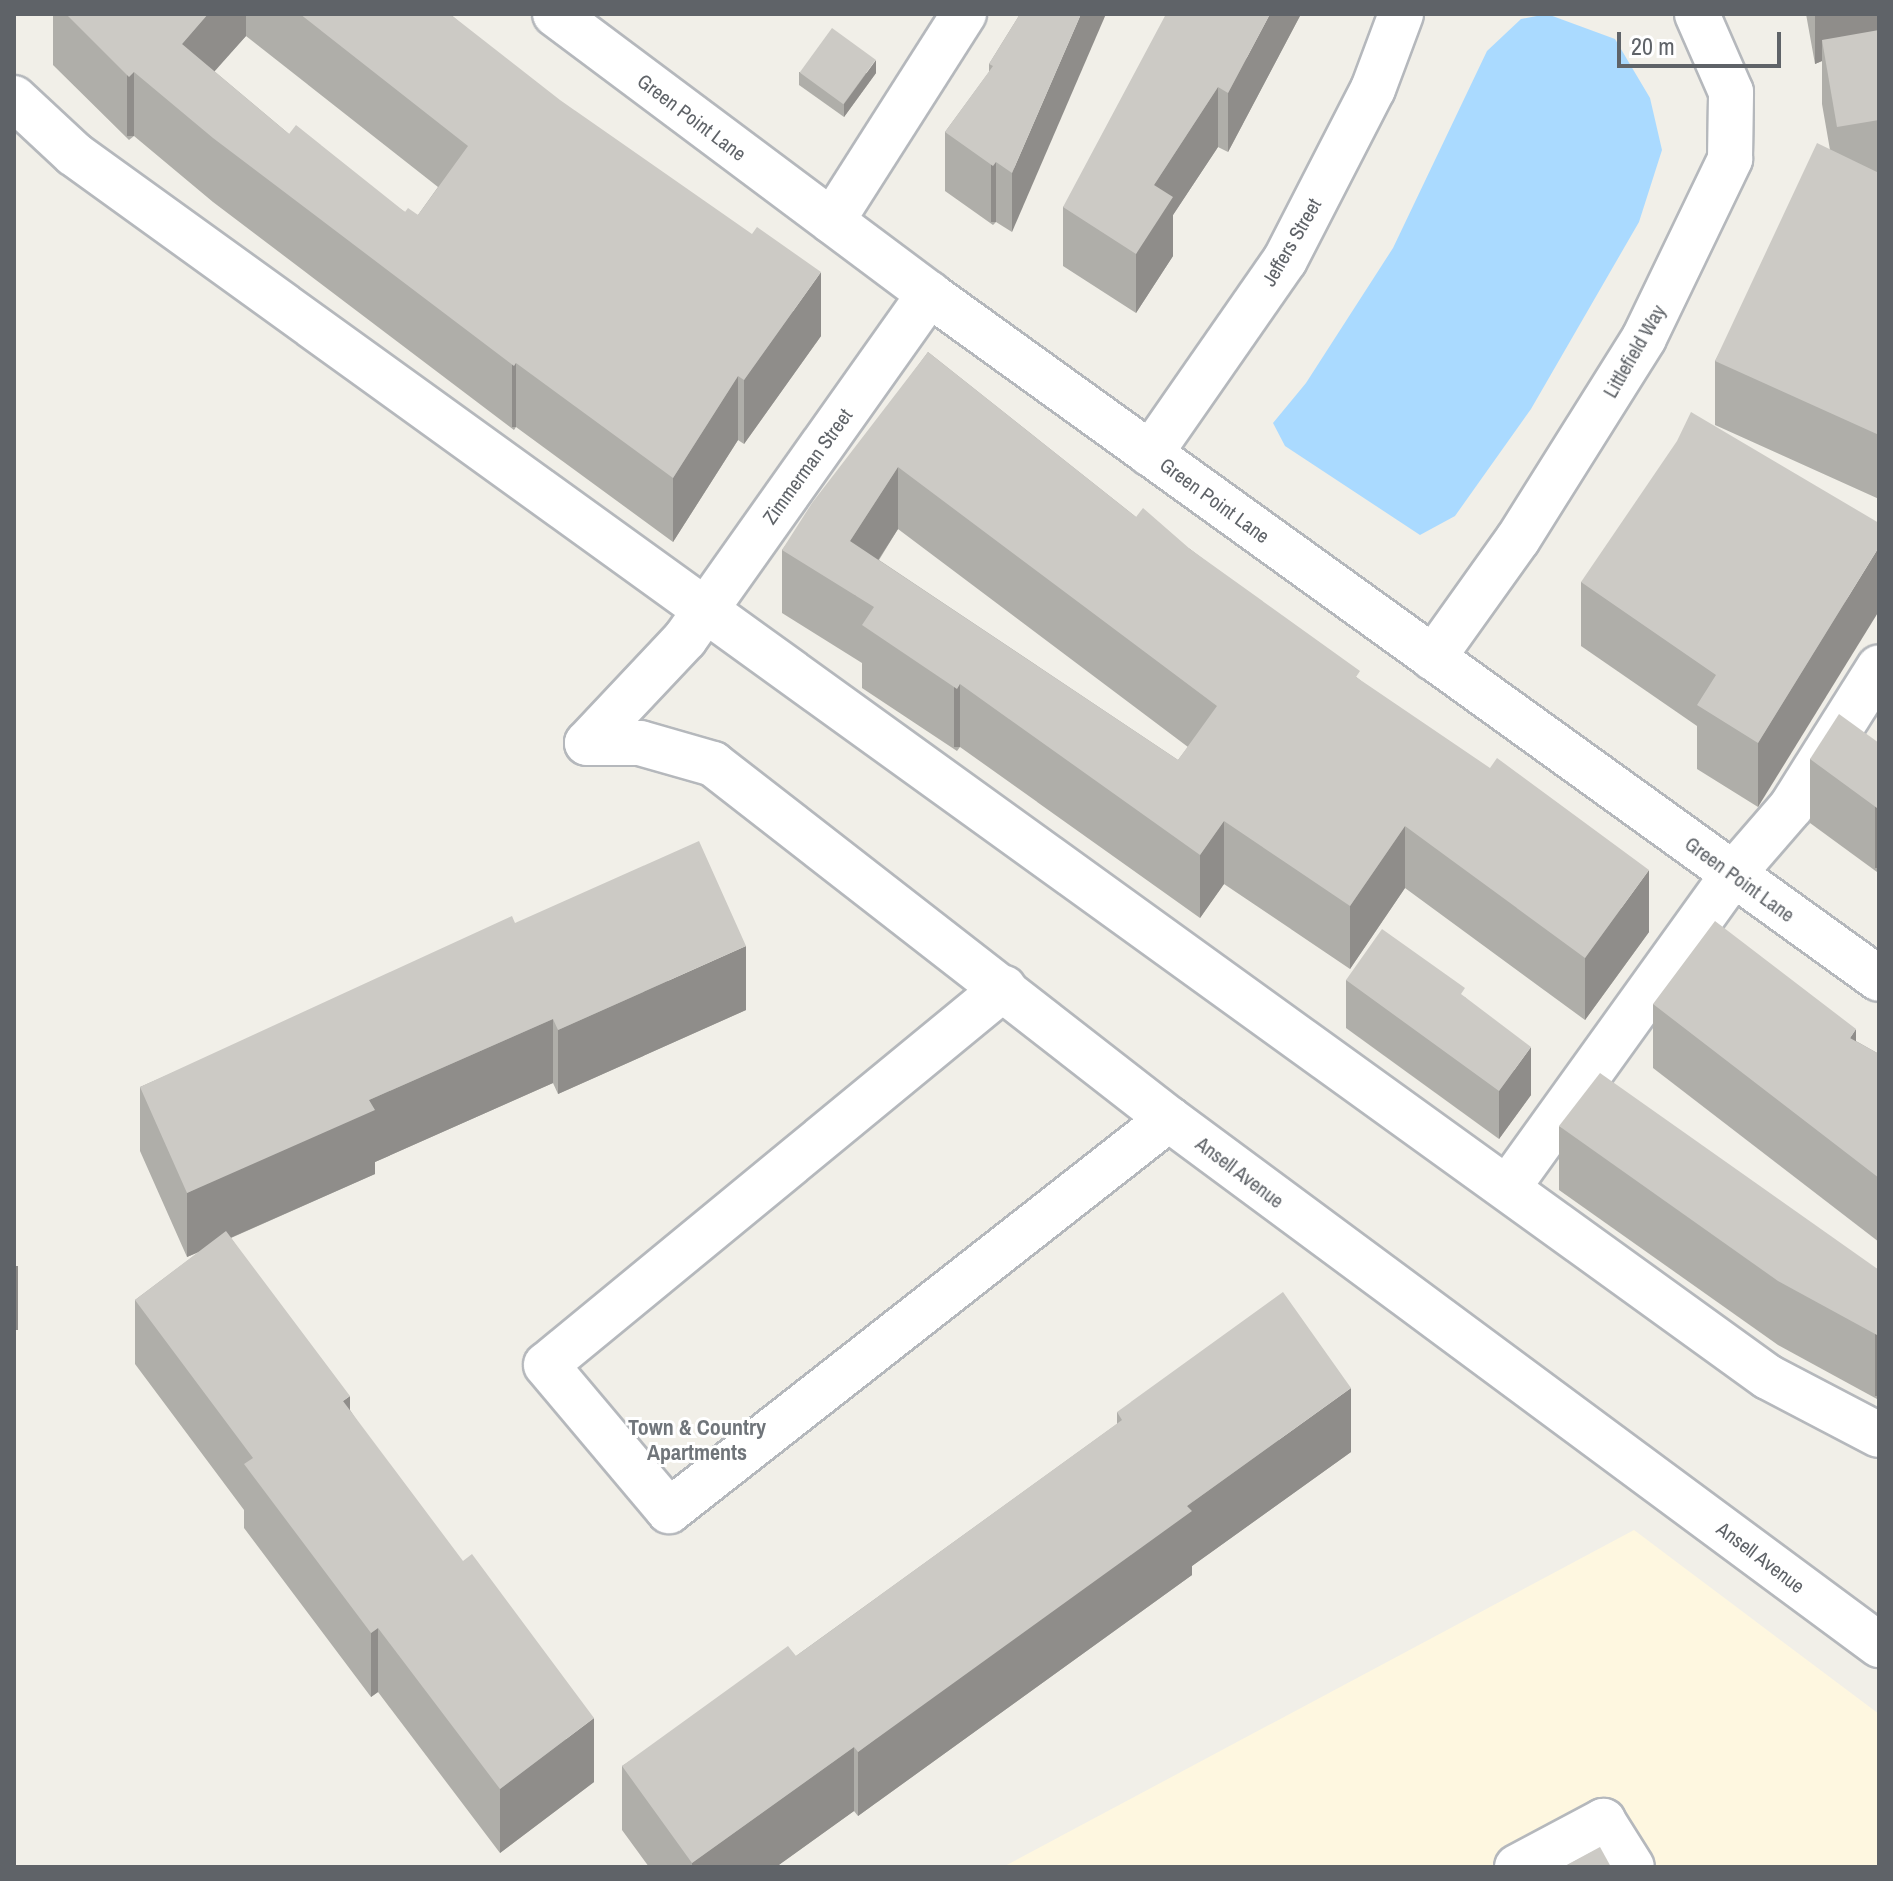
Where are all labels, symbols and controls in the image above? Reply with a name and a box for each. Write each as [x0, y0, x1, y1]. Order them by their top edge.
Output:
scale bar [1621, 16, 1785, 66]
text: 20 m [1631, 30, 1675, 62]
street label: Green Point Lane [633, 68, 751, 166]
street label: Jeffers Street [1256, 194, 1326, 290]
street label: Littlefield Way [1598, 300, 1670, 402]
street label: Zimmerman Street [757, 404, 857, 528]
street label: Green Point Lane [1156, 452, 1274, 548]
street label: Green Point Lane [1681, 831, 1799, 927]
street label: Ansell Avenue [1191, 1131, 1289, 1213]
district label: Town & Country Apartments [628, 1414, 766, 1466]
street label: Ansell Avenue [1712, 1516, 1810, 1598]

